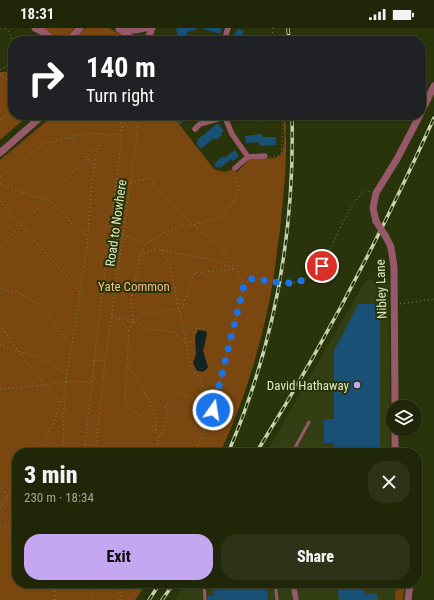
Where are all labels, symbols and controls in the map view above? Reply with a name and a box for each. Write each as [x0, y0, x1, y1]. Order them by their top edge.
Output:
text: 18:31 [20, 5, 54, 23]
text: 140 m [86, 51, 156, 84]
icon: right [20, 52, 72, 104]
text: Turn right [86, 85, 154, 106]
street label: Road to Nowhere [102, 179, 130, 267]
pin [305, 249, 339, 283]
icon: arrive [311, 255, 333, 277]
street label: Nibley Lane [372, 259, 390, 319]
park label: Yate Common [98, 279, 170, 294]
place label: David Hathaway [267, 378, 350, 393]
marker: David Hathaway [352, 380, 362, 390]
position arrow [192, 389, 234, 431]
map controls [386, 400, 422, 436]
button: layers [386, 400, 422, 436]
text: 3 min [24, 461, 78, 489]
button: close [368, 461, 410, 503]
text: 230 m · 18:34 [24, 490, 94, 505]
button: Exit [24, 534, 213, 580]
button: Share [221, 534, 410, 580]

